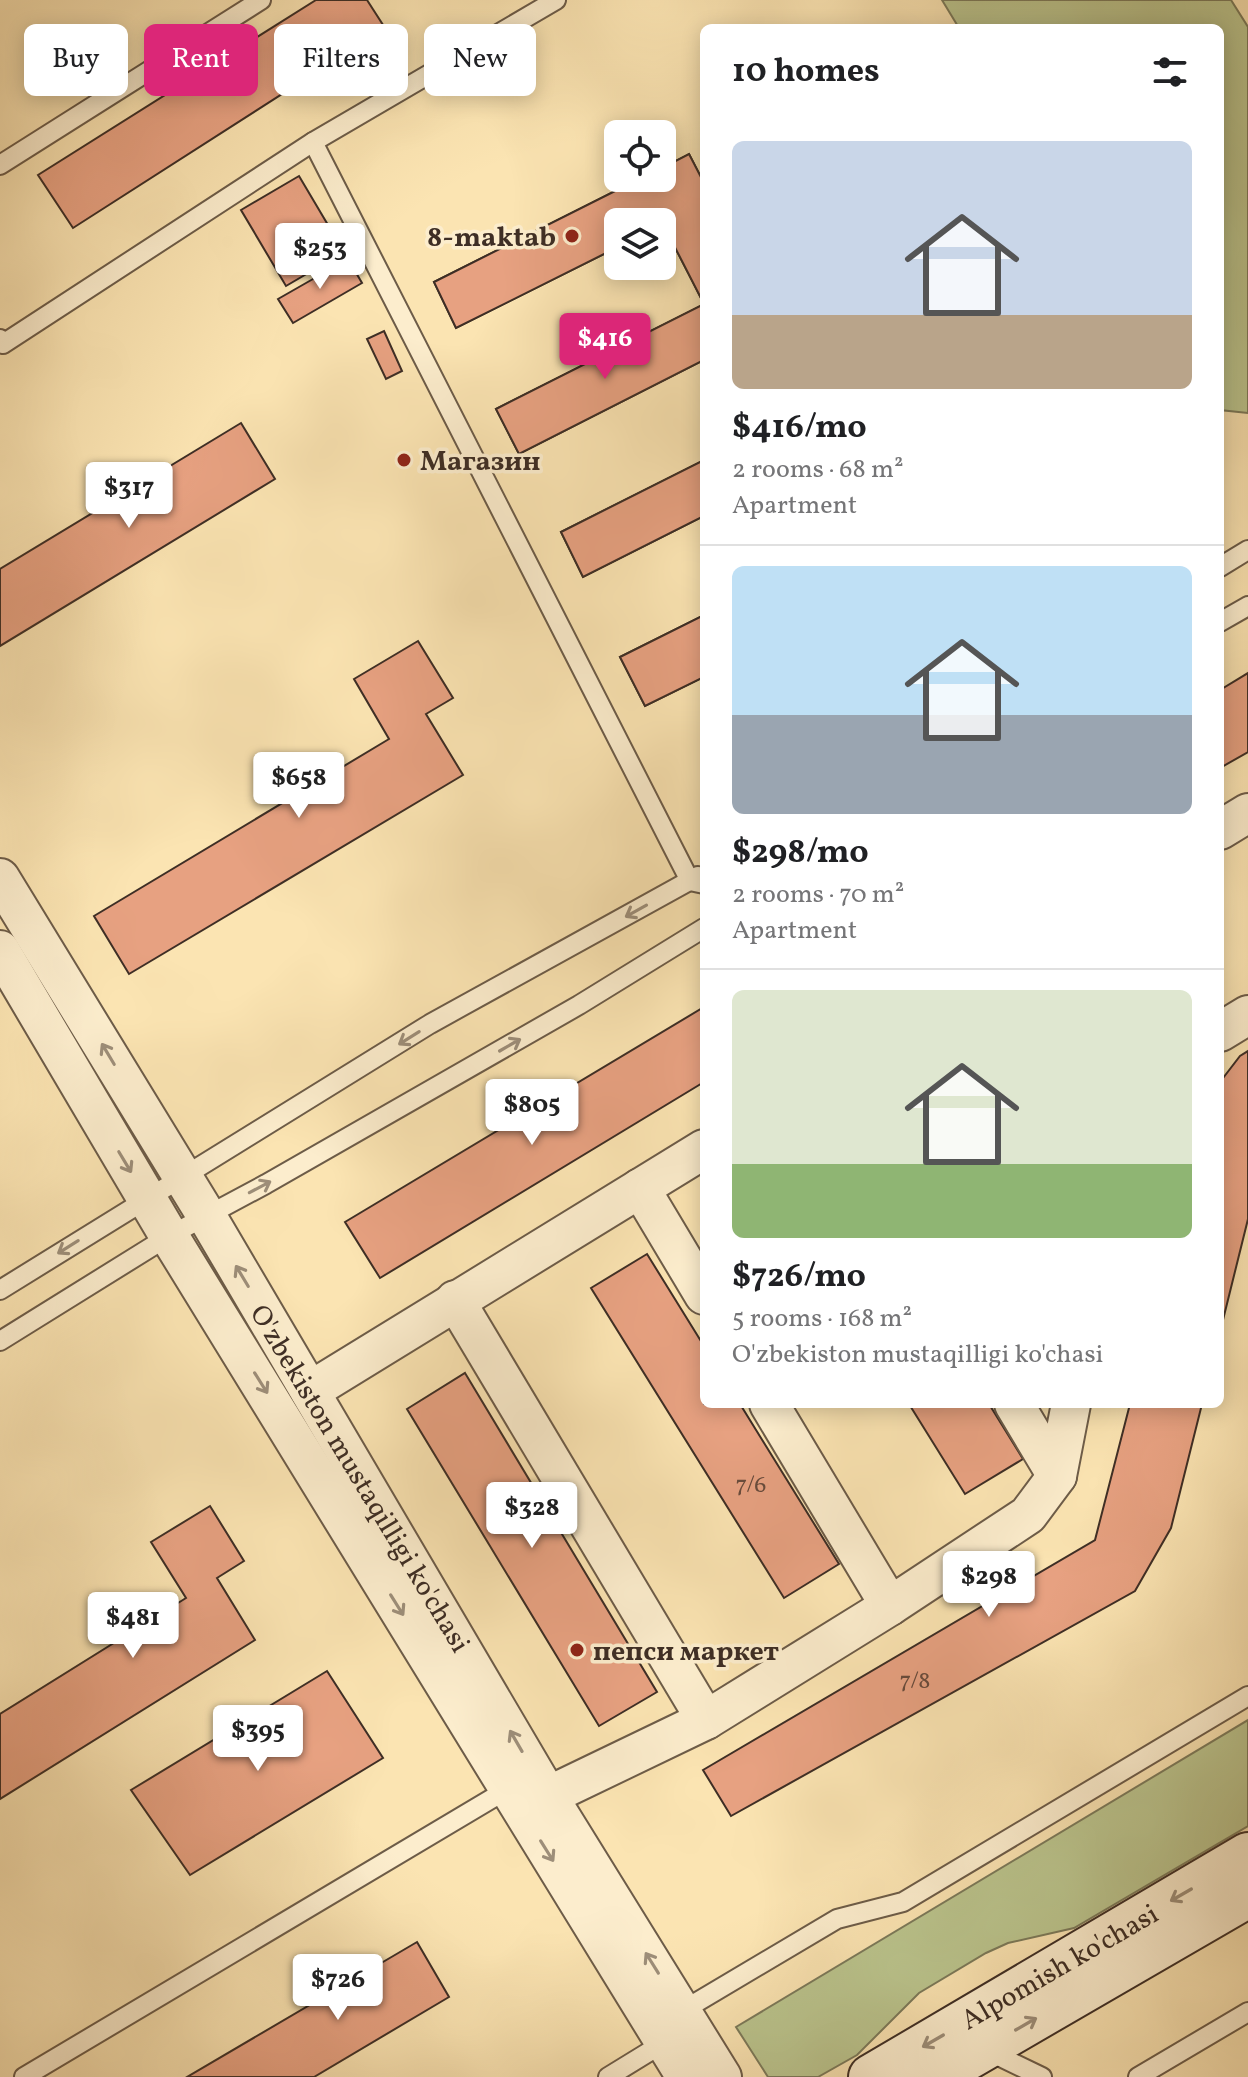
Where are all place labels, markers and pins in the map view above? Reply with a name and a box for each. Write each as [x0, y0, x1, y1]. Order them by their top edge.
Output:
place label: 8-maktab [427, 219, 556, 258]
pin: $253 [273, 223, 367, 291]
marker: 8-maktab [563, 227, 581, 245]
pin: $416 [558, 313, 652, 381]
place label: Магазин [420, 443, 541, 482]
marker: Магазин [395, 451, 413, 469]
pin: $317 [82, 462, 176, 530]
pin: $658 [252, 752, 346, 820]
pin: $805 [485, 1079, 579, 1147]
pin: $328 [485, 1482, 579, 1550]
pin: $298 [942, 1551, 1036, 1619]
pin: $481 [86, 1592, 180, 1660]
place label: пепси маркет [593, 1633, 780, 1672]
marker: пепси маркет [568, 1641, 586, 1659]
pin: $395 [211, 1705, 305, 1773]
pin: $726 [291, 1954, 385, 2022]

